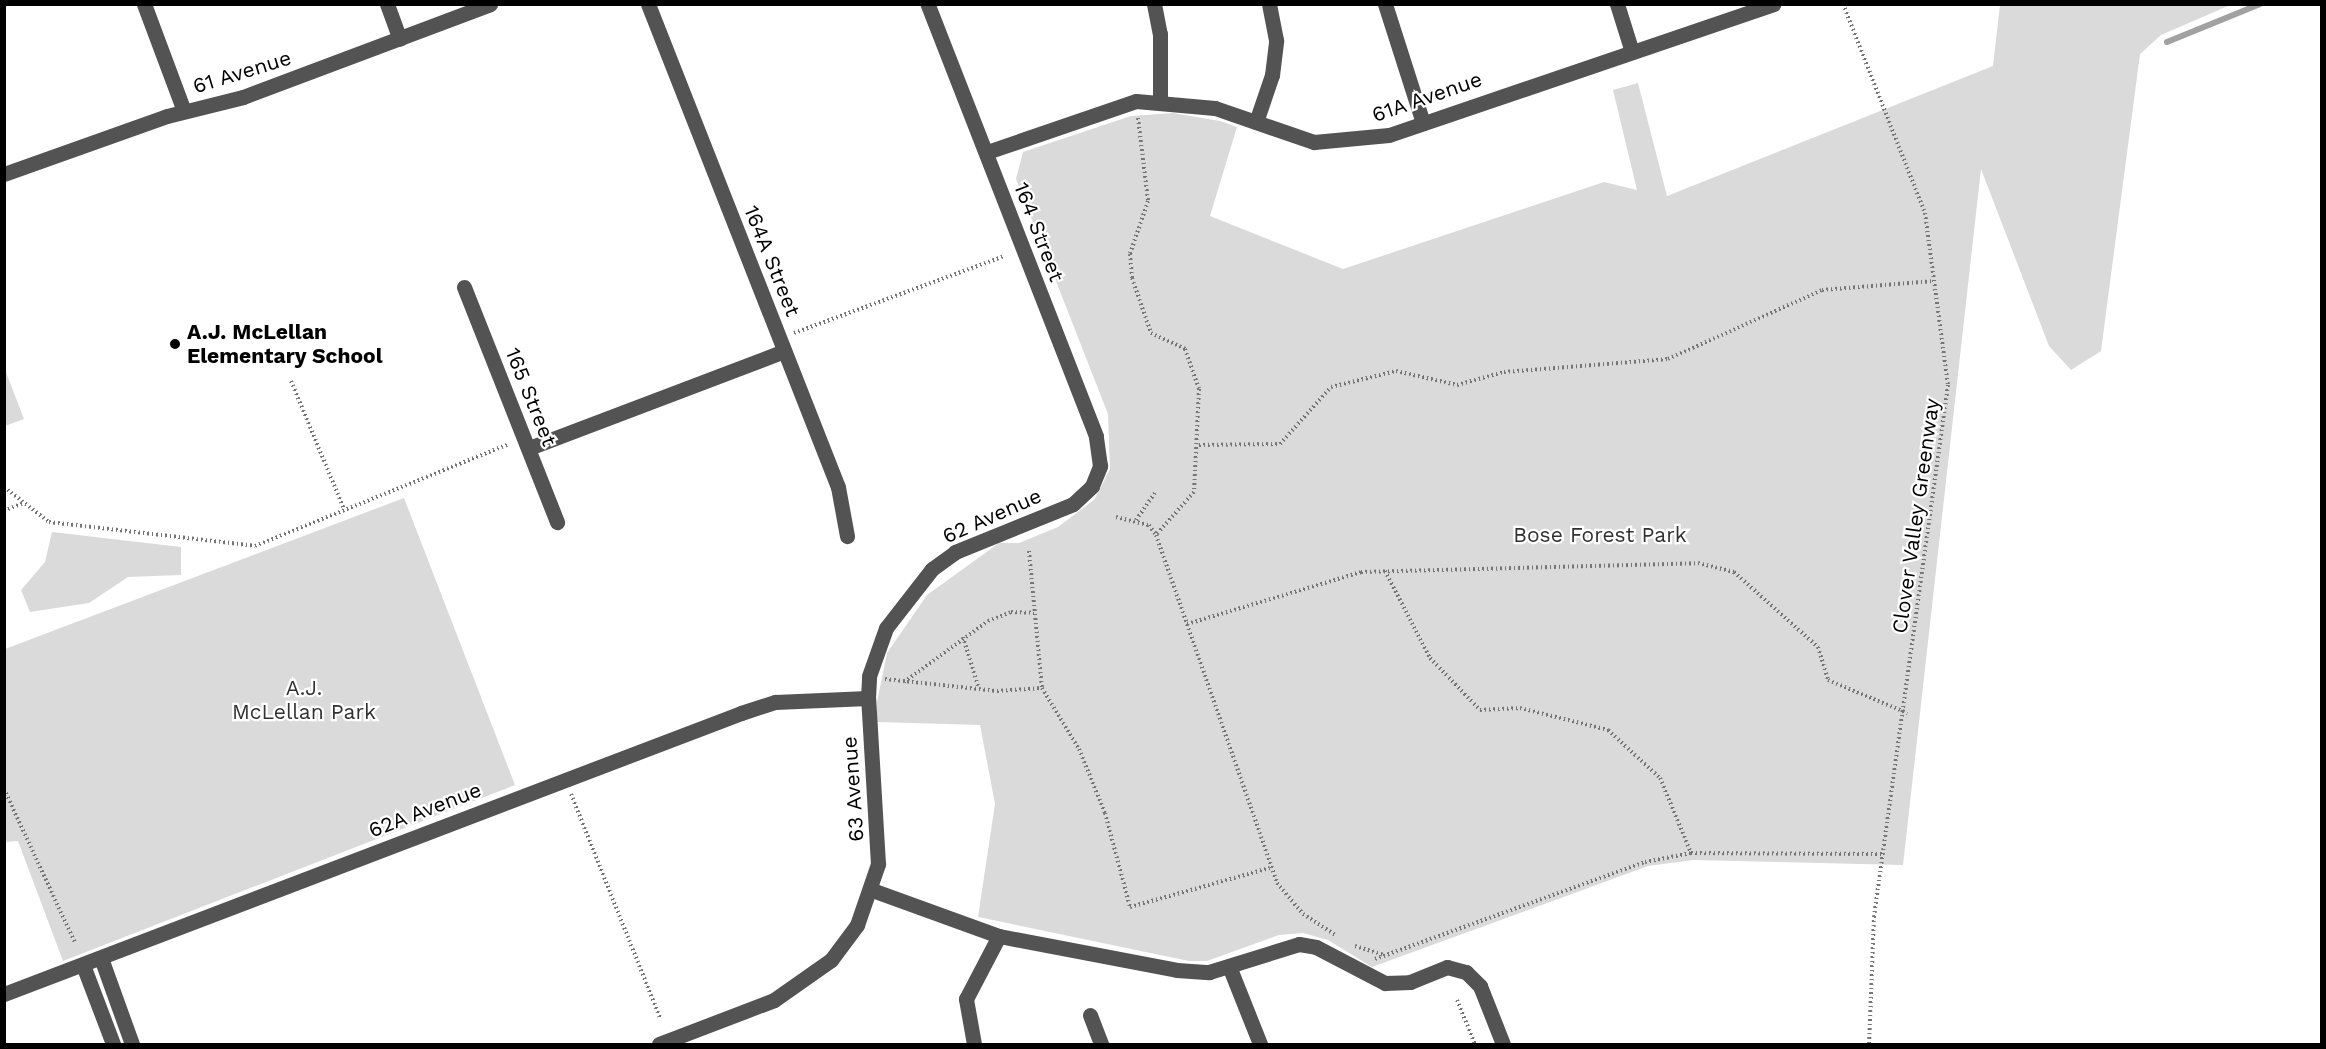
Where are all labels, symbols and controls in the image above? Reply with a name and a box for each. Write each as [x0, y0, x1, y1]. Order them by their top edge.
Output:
street label: 61 Avenue [189, 45, 295, 99]
street label: 61A Avenue [1368, 66, 1486, 128]
street label: 164 Street [1009, 179, 1069, 285]
street label: 164A Street [738, 202, 806, 320]
place label: A.J. McLellan Elementary School [187, 319, 383, 369]
marker: A.J. McLellan Elementary School [168, 337, 182, 351]
street label: 165 Street [500, 344, 562, 450]
street label: Clover Valley Greenway [1887, 396, 1945, 636]
street label: 62 Avenue [938, 483, 1046, 549]
park label: Bose Forest Park [1513, 522, 1687, 548]
park label: A.J. McLellan Park [232, 675, 376, 725]
street label: 63 Avenue [837, 735, 869, 843]
street label: 62A Avenue [364, 777, 486, 843]

